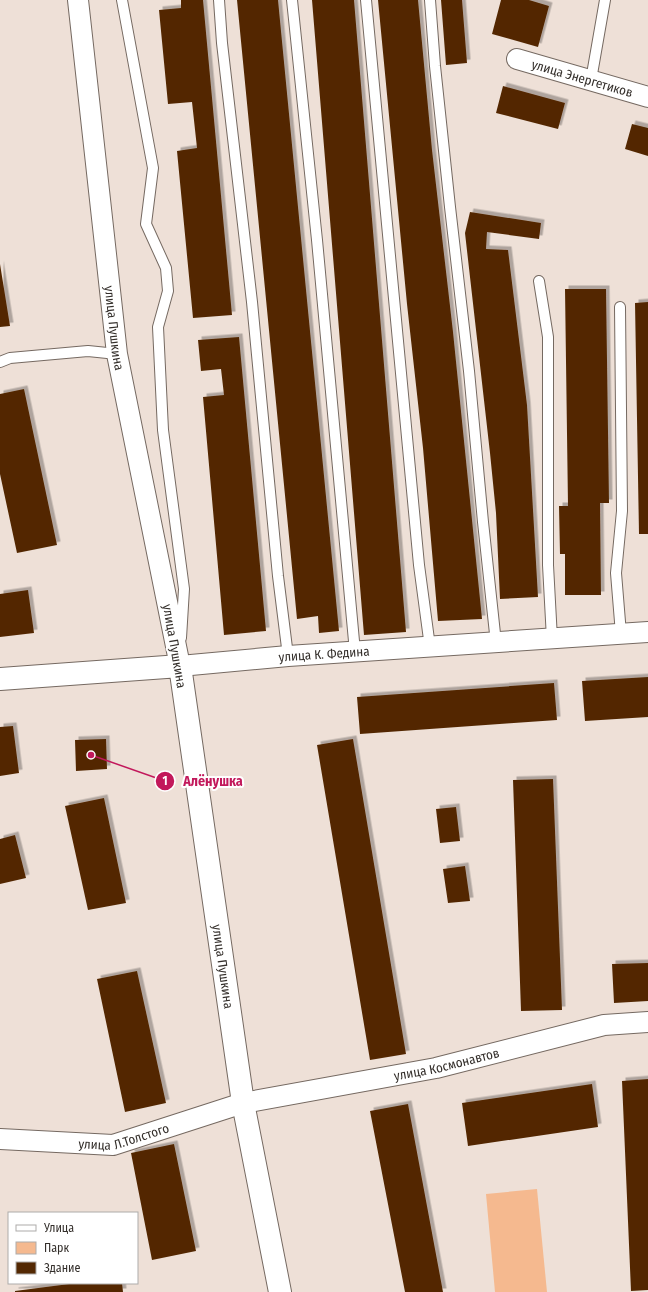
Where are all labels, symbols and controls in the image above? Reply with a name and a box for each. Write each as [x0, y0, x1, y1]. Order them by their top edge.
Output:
street label: улица Энергетиков [530, 57, 635, 100]
street label: улица Пушкина [102, 285, 127, 372]
street label: улица Пушкина [160, 603, 189, 689]
street label: улица К. Федина [278, 644, 370, 665]
callout: Алёнушка [155, 768, 251, 794]
text: Алёнушка [182, 773, 243, 790]
text: 1 [162, 774, 168, 788]
street label: улица Пушкина [209, 923, 236, 1010]
street label: улица Космонавтов [393, 1045, 501, 1083]
street label: улица Л.Толстого [78, 1120, 171, 1153]
legend [8, 1212, 138, 1284]
text: Улица [43, 1221, 74, 1235]
text: Парк [44, 1241, 70, 1255]
text: Здание [44, 1261, 80, 1275]

